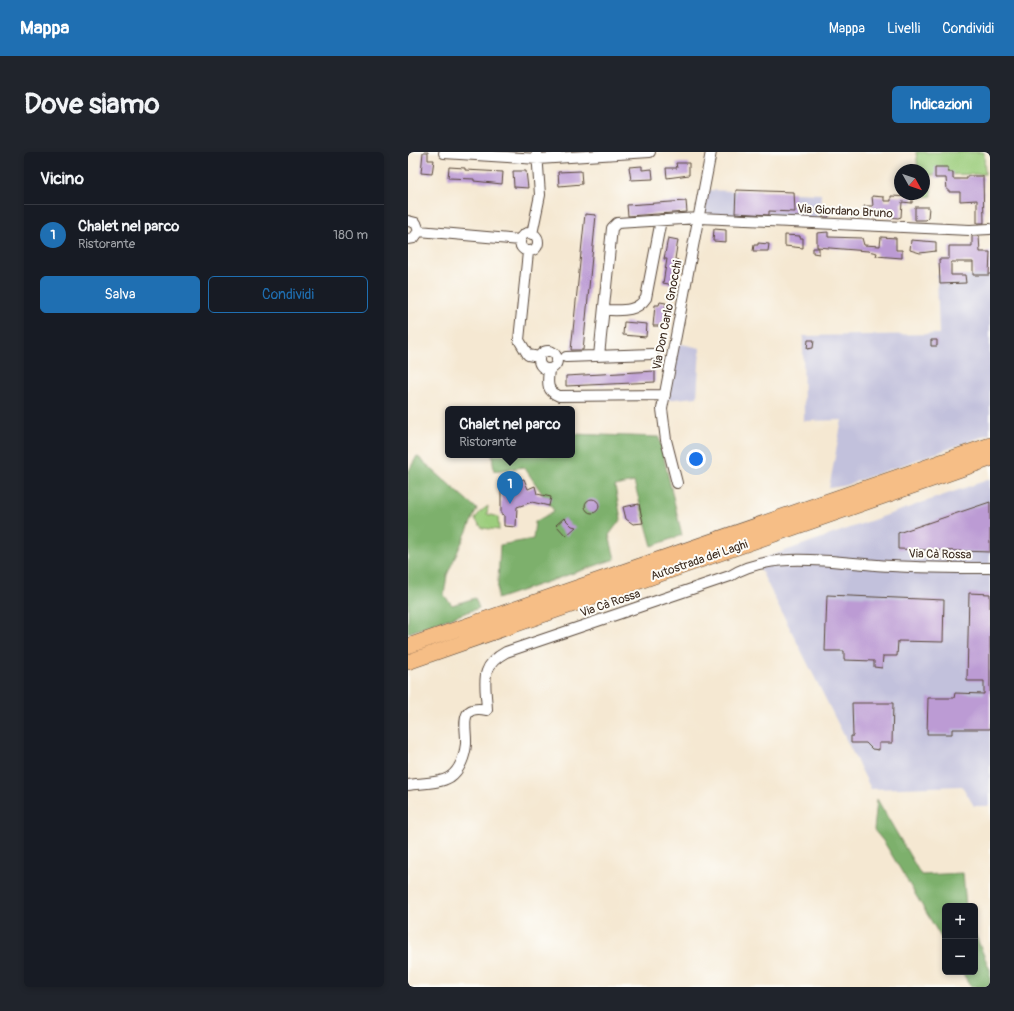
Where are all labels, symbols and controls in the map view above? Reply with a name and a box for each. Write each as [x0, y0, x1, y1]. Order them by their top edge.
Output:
text: Mappa [20, 16, 69, 40]
text: Mappa [829, 20, 865, 37]
text: Livelli [887, 20, 920, 37]
text: Condividi [942, 20, 994, 37]
button: Indicazioni [892, 86, 990, 123]
text: Dove siamo [24, 87, 160, 122]
north arrow [894, 164, 930, 200]
text: Vicino [40, 168, 84, 189]
street label: Via Giordano Bruno [797, 202, 894, 222]
text: Chalet nel parco [78, 217, 179, 236]
text: 1 [50, 227, 56, 243]
text: 180 m [333, 227, 368, 243]
text: Ristorante [78, 236, 135, 252]
street label: Via Don Carlo Gnocchi [649, 259, 685, 371]
button: Salva [40, 276, 200, 313]
button: Condividi [208, 276, 368, 313]
popup [445, 406, 575, 458]
text: Chalet nel parco [459, 415, 561, 434]
text: Ristorante [459, 434, 516, 450]
your location [686, 449, 706, 469]
pin: 1 [497, 471, 523, 504]
street label: Autostrada dei Laghi [649, 537, 750, 584]
street label: Via Cà Rossa [909, 546, 972, 563]
street label: Via Cà Rossa [578, 586, 643, 621]
map controls [942, 903, 978, 975]
button: + [942, 903, 978, 939]
button: − [942, 939, 978, 975]

